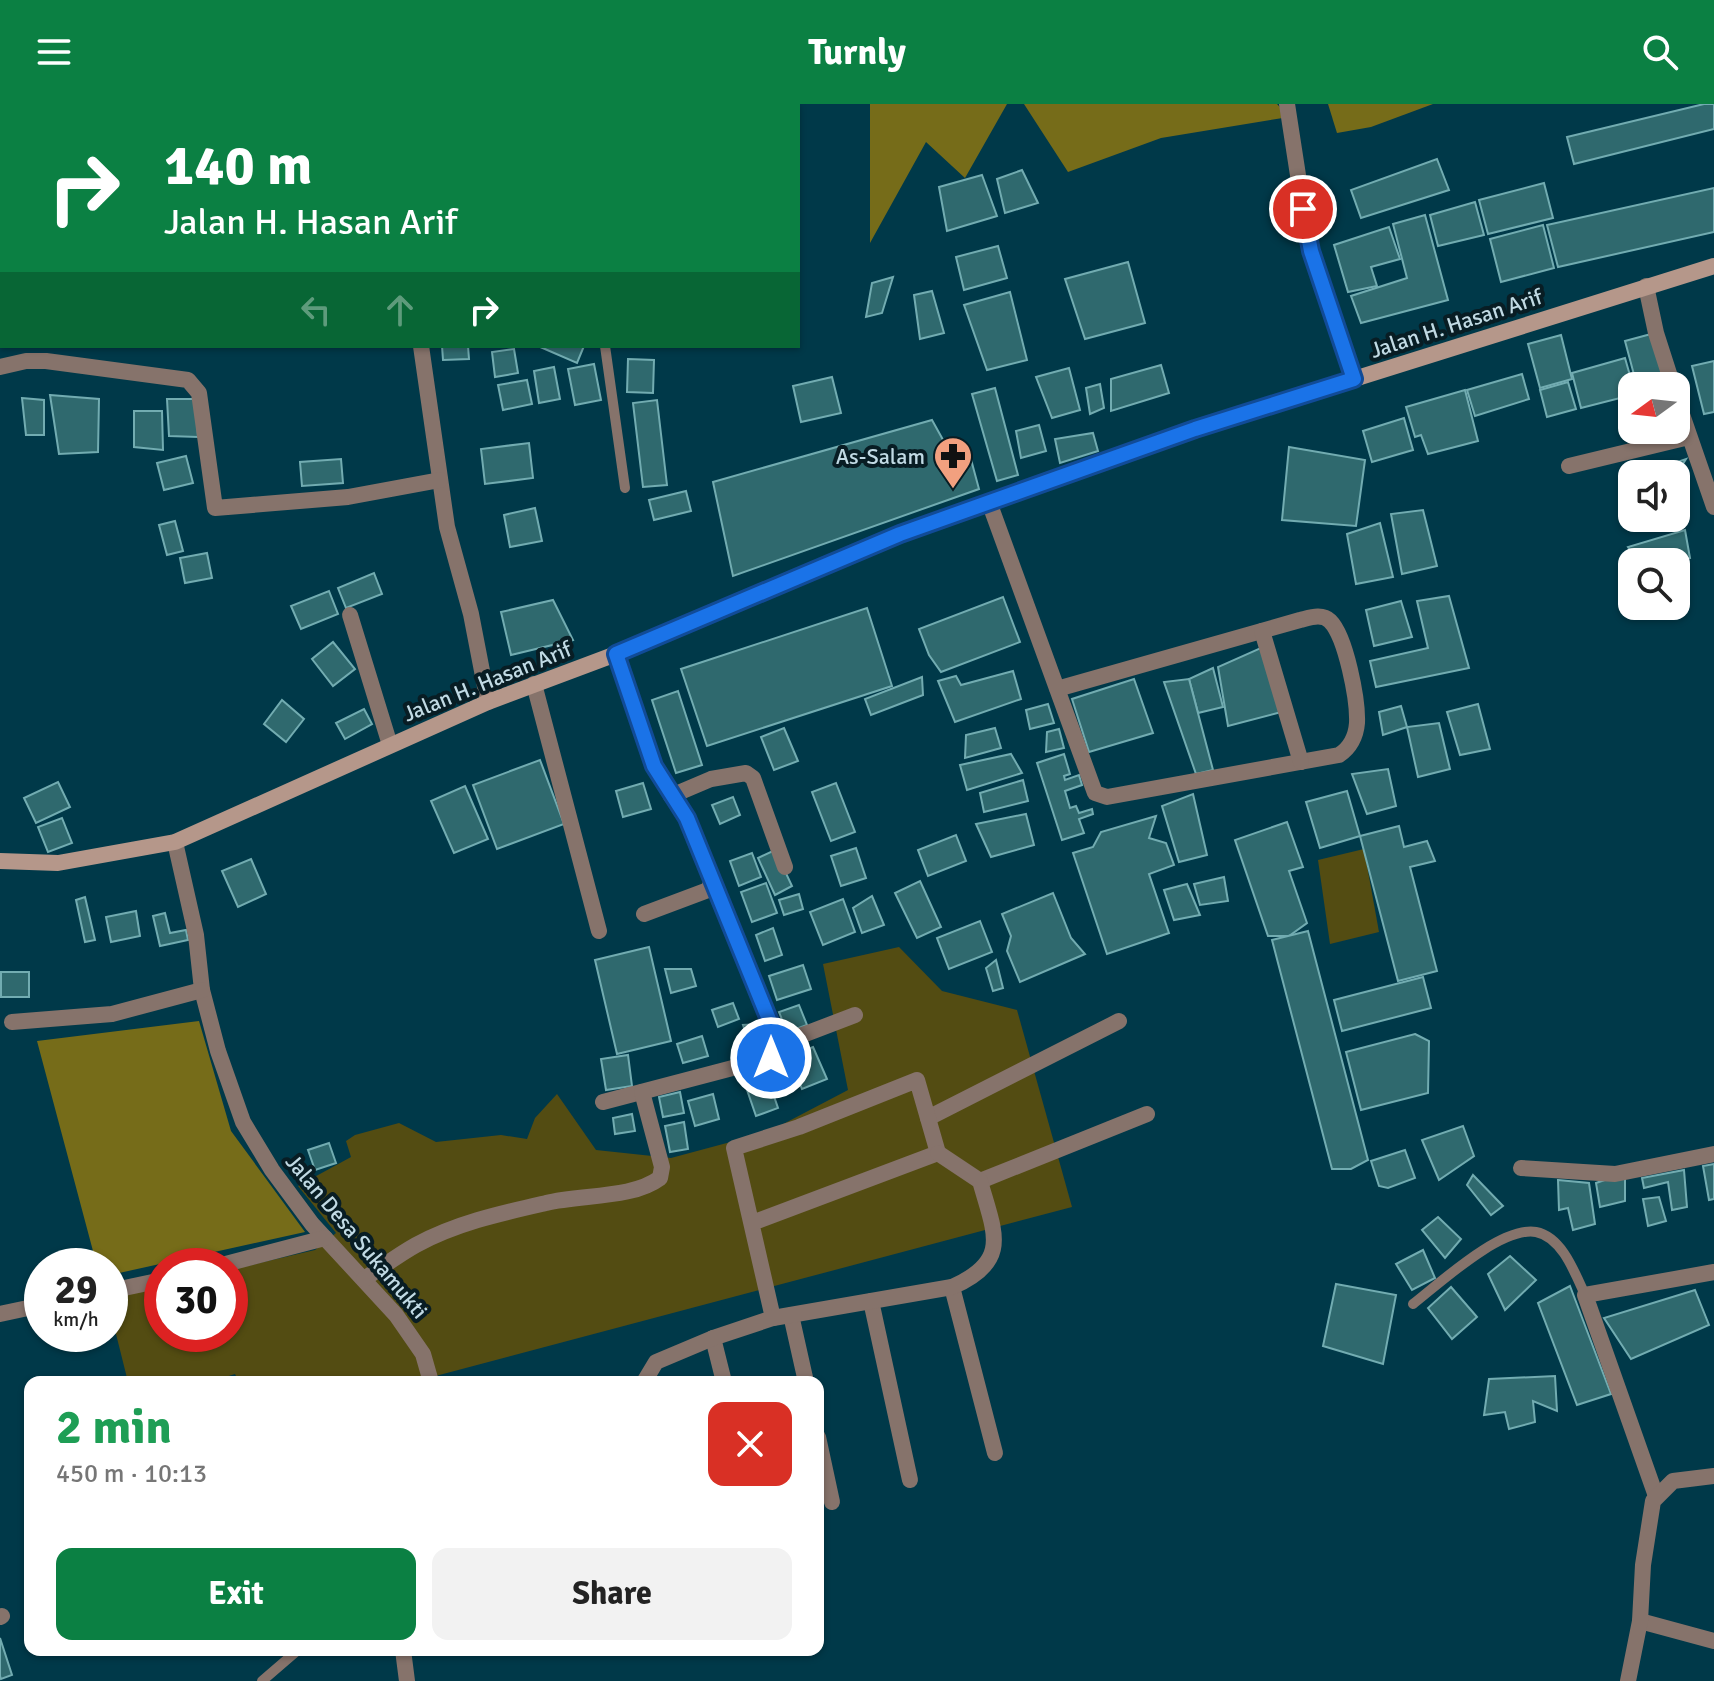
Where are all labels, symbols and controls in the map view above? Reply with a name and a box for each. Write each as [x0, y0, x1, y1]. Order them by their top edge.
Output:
icon: menu [32, 30, 76, 74]
text: Turnly [808, 30, 906, 75]
icon: search [1638, 30, 1682, 74]
text: 140 m [164, 131, 312, 200]
icon: right [32, 136, 136, 240]
pin [1269, 175, 1337, 243]
icon: arrive [1281, 187, 1325, 231]
text: Jalan H. Hasan Arif [164, 200, 457, 245]
street label: Jalan H. Hasan Arif [1367, 282, 1547, 364]
icon: left [294, 288, 338, 332]
icon: ahead [378, 288, 422, 332]
icon: right [462, 288, 506, 332]
north arrow [1618, 372, 1690, 444]
map controls [1618, 372, 1690, 620]
pharmacy icon: As-Salam [932, 435, 974, 490]
place label: As-Salam [836, 443, 925, 470]
button: sound [1618, 460, 1690, 532]
button: search [1618, 548, 1690, 620]
street label: Jalan H. Hasan Arif [399, 635, 577, 728]
position arrow [729, 1016, 813, 1100]
street label: Jalan Desa Sukamukti [280, 1148, 433, 1324]
speed limit sign: 30 [144, 1248, 248, 1352]
text: 29 [54, 1265, 98, 1315]
text: km/h [53, 1307, 99, 1332]
text: 2 min [56, 1398, 172, 1457]
button: close [708, 1402, 792, 1486]
text: 450 m · 10:13 [56, 1458, 207, 1490]
button: Exit [56, 1548, 416, 1640]
button: Share [432, 1548, 792, 1640]

